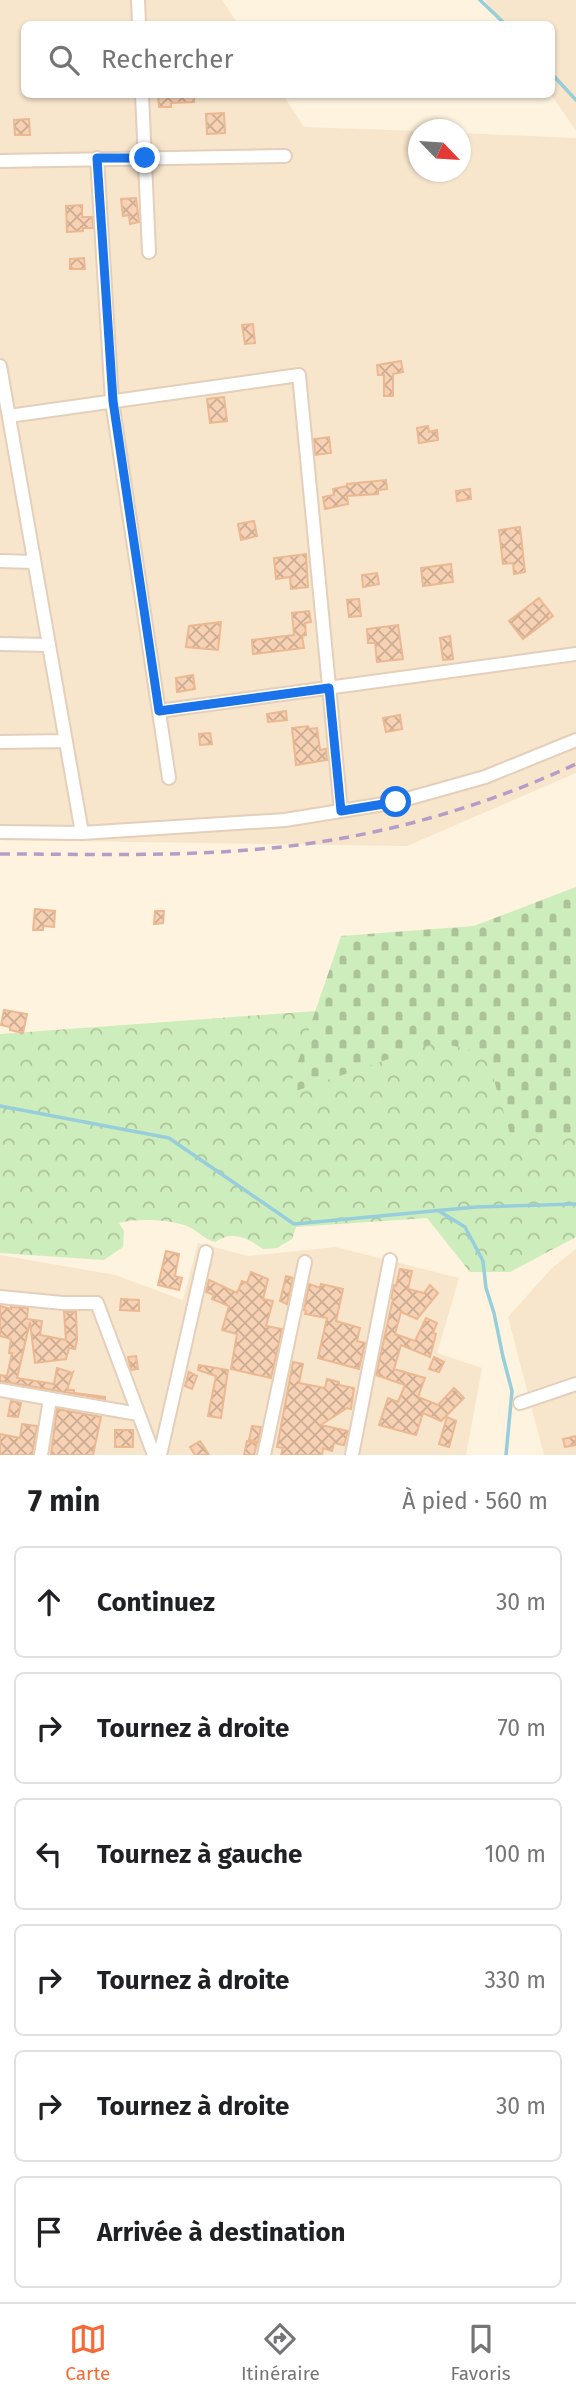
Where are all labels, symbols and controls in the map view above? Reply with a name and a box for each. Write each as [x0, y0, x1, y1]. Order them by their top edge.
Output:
search box [21, 21, 555, 98]
icon: search [45, 41, 83, 79]
text: Rechercher [101, 44, 233, 75]
north arrow [408, 119, 471, 182]
route end [129, 142, 160, 173]
route start [380, 786, 411, 817]
text: 7 min [28, 1483, 100, 1519]
text: À pied · 560 m [402, 1487, 548, 1515]
icon: ahead [30, 1583, 68, 1621]
text: Continuez [97, 1587, 215, 1618]
text: 30 m [496, 1588, 546, 1616]
icon: right [30, 1709, 68, 1747]
text: Tournez à droite [97, 1713, 289, 1744]
text: 70 m [497, 1714, 546, 1742]
icon: left [30, 1835, 68, 1873]
text: Tournez à gauche [97, 1839, 302, 1870]
text: 100 m [485, 1840, 546, 1868]
icon: right [30, 1961, 68, 1999]
text: Tournez à droite [97, 1965, 289, 1996]
text: 330 m [484, 1966, 546, 1994]
icon: right [30, 2087, 68, 2125]
text: Tournez à droite [97, 2091, 289, 2122]
text: 30 m [496, 2092, 546, 2120]
icon: arrive [30, 2213, 68, 2251]
text: Arrivée à destination [97, 2217, 346, 2248]
tab: Carte [65, 2320, 110, 2385]
tab: Itinéraire [241, 2320, 320, 2385]
tab: Favoris [450, 2320, 511, 2385]

